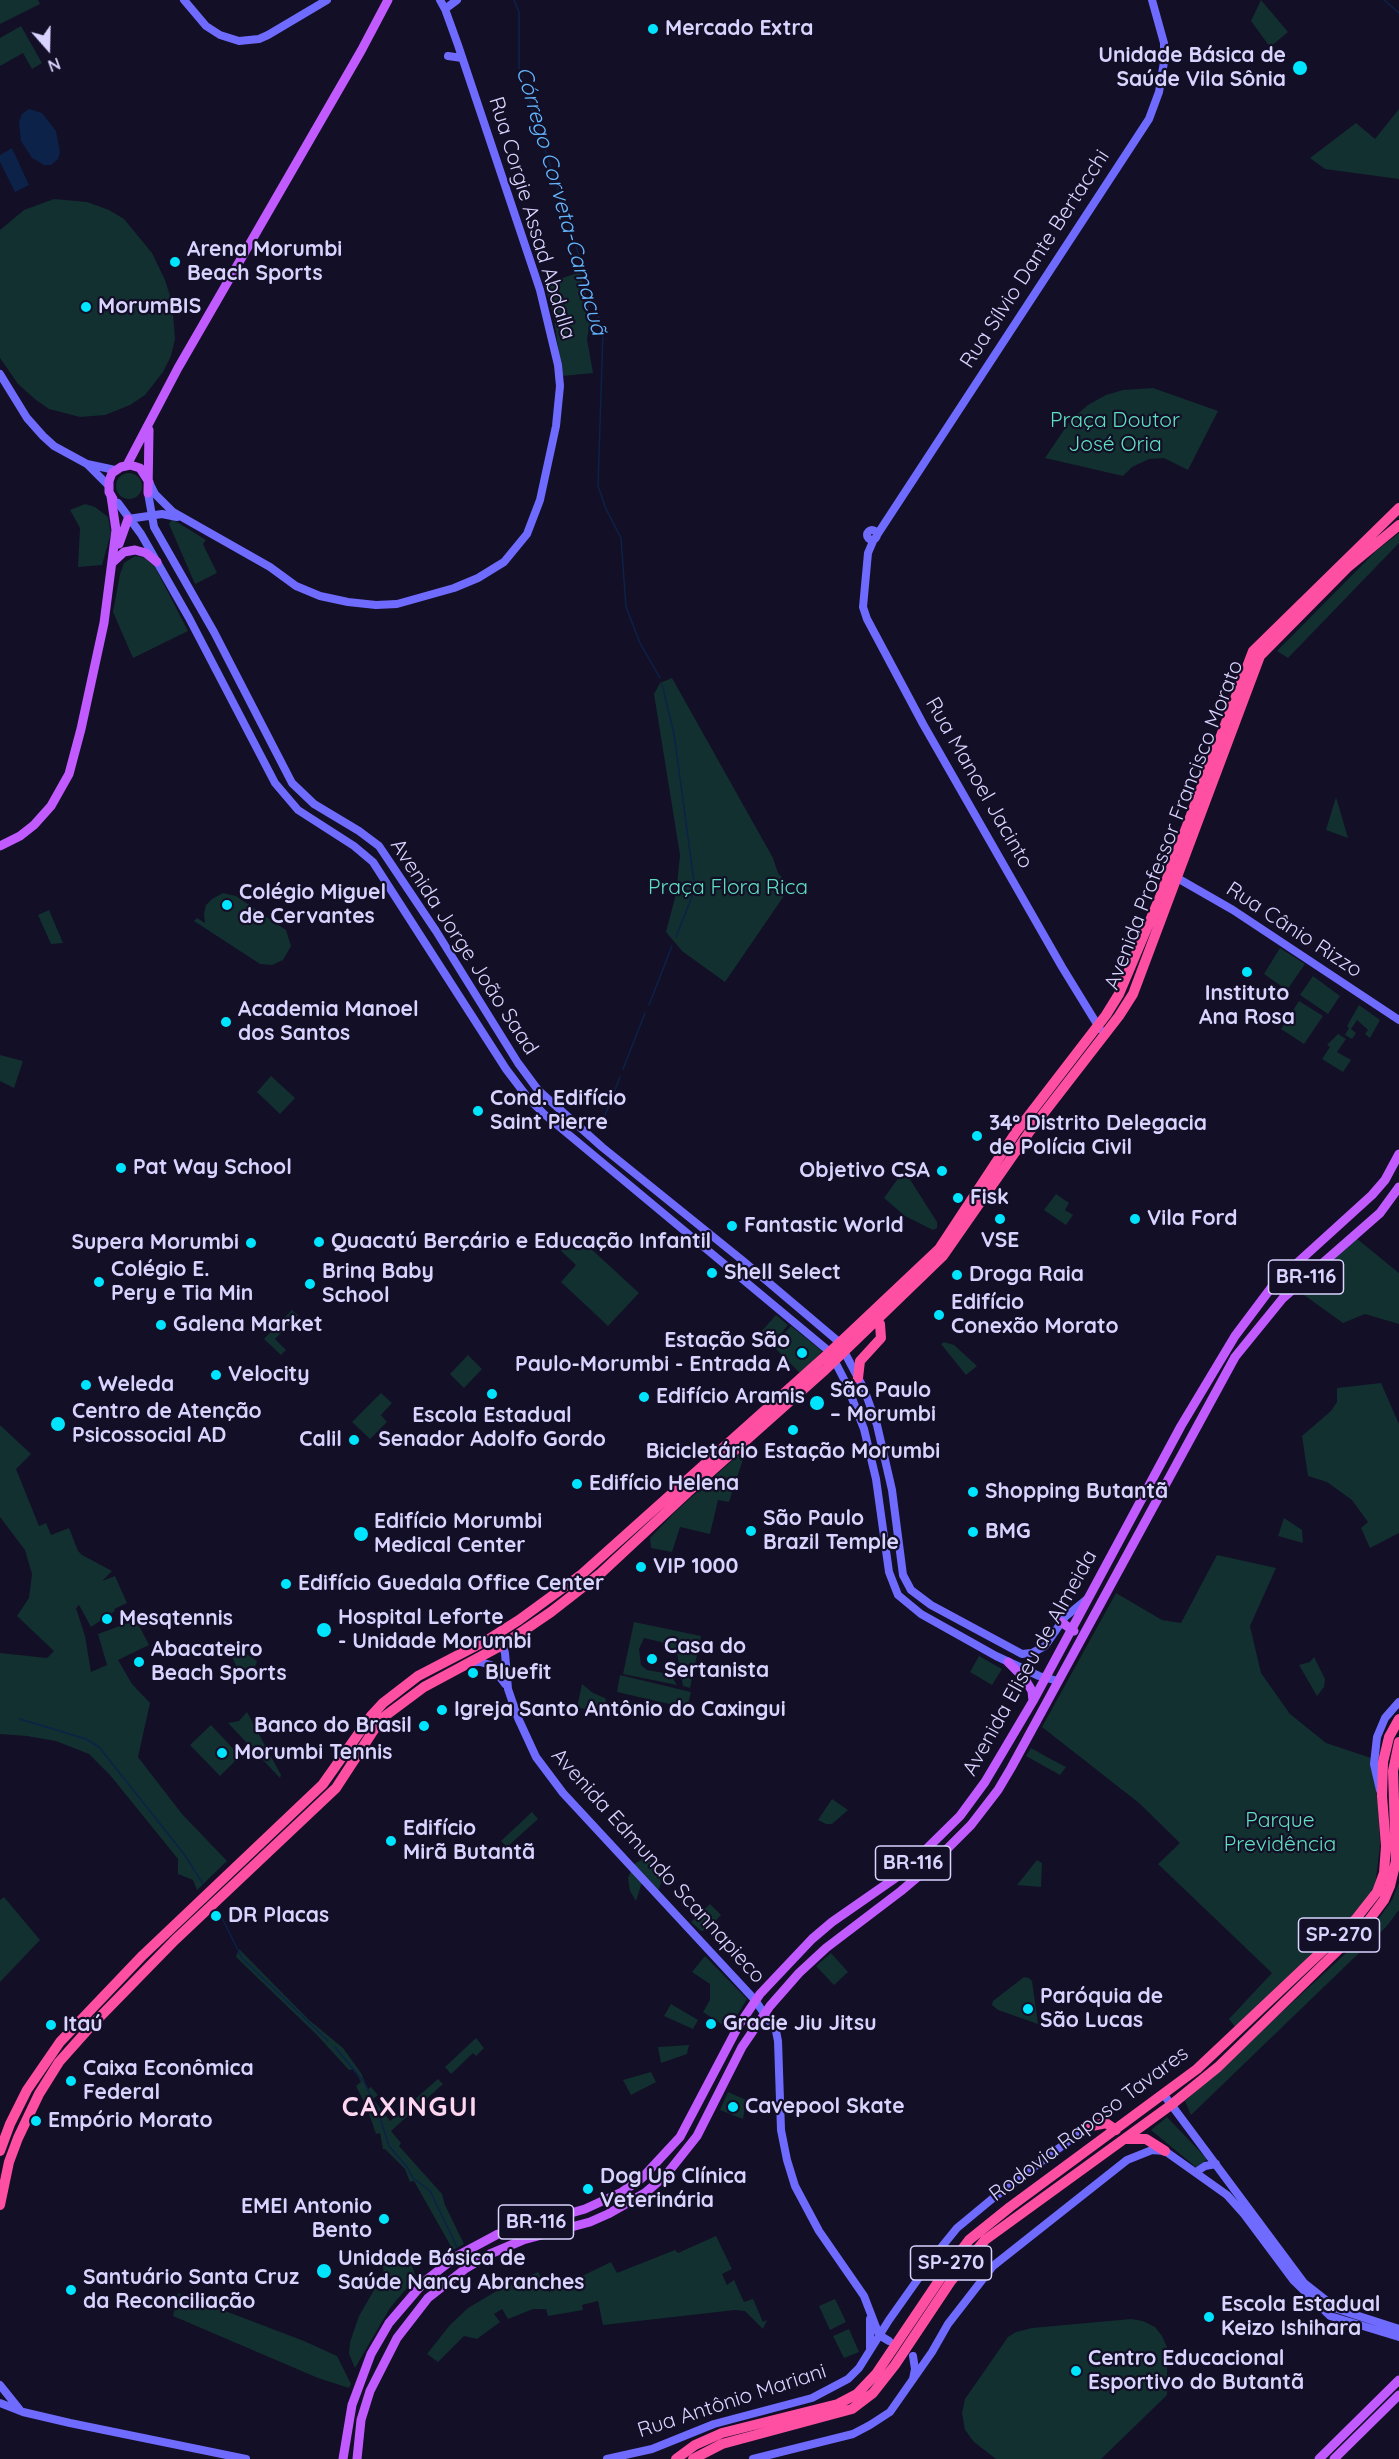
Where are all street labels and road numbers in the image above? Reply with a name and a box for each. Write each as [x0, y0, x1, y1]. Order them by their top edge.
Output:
street label: Rua Corgie Assad Abdalla [483, 94, 581, 342]
street label: Rua Sílvio Dante Bertacchi [955, 145, 1115, 373]
street label: Avenida Professor Francisco Morato [1099, 657, 1249, 993]
street label: Rua Manoel Jacinto [920, 693, 1038, 873]
street label: Avenida Jorge João Saad [385, 834, 543, 1060]
street label: Rua Cânio Rizzo [1221, 877, 1367, 983]
road number: BR-116 [1268, 1260, 1344, 1294]
street label: Avenida Eliseu de Almeida [957, 1546, 1103, 1780]
street label: Avenida Edmundo Scannapieco [546, 1743, 770, 1989]
road number: BR-116 [876, 1846, 950, 1880]
road number: SP-270 [1298, 1918, 1380, 1952]
street label: Rodovia Raposo Tavares [984, 2041, 1194, 2207]
road number: BR-116 [498, 2205, 574, 2239]
road number: SP-270 [910, 2246, 992, 2280]
street label: Rua Antônio Mariani [634, 2359, 830, 2443]

